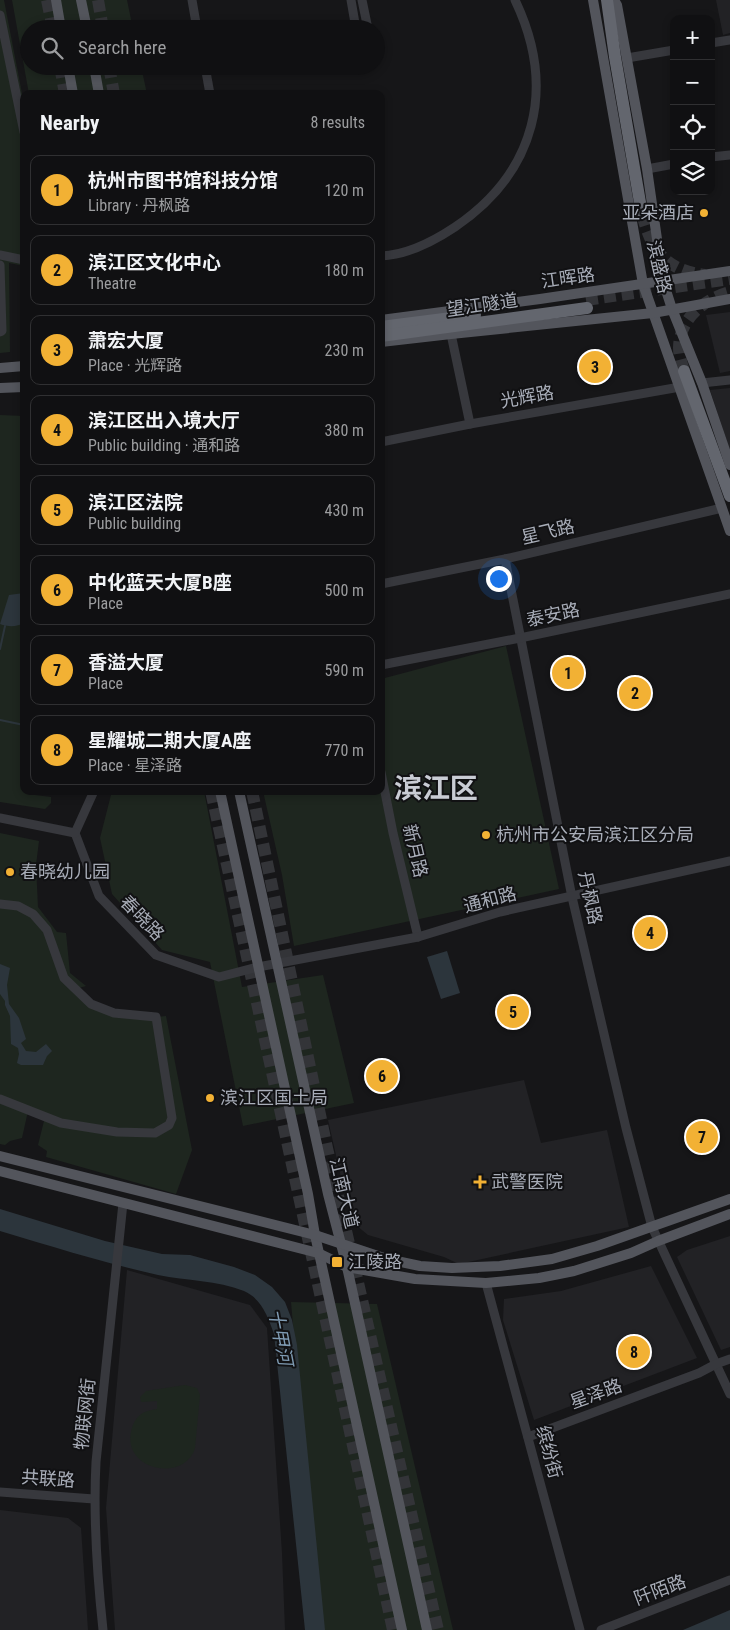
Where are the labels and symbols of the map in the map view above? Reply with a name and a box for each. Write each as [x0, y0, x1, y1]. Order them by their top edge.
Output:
place label: 亚朵酒店 [622, 202, 694, 223]
marker: 亚朵酒店 [698, 207, 710, 219]
street label: 滨盛路 [643, 238, 676, 296]
street label: 江晖路 [540, 263, 596, 292]
street label: 望江隧道 [445, 289, 519, 320]
pin: 3 [579, 348, 611, 386]
street label: 光辉路 [499, 381, 555, 412]
street label: 星飞路 [519, 515, 577, 548]
your location [486, 566, 512, 592]
street label: 泰安路 [524, 599, 581, 630]
pin: 1 [552, 654, 584, 692]
pin: 2 [619, 674, 651, 712]
district label: 滨江区 [394, 772, 478, 805]
street label: 新月路 [399, 822, 432, 880]
place label: 杭州市公安局滨江区分局 [496, 824, 694, 845]
marker: 杭州市公安局滨江区分局 [480, 829, 492, 841]
place label: 春晓幼儿园 [20, 861, 110, 882]
marker: 春晓幼儿园 [4, 866, 16, 878]
street label: 丹枫路 [575, 869, 606, 926]
street label: 通和路 [461, 882, 519, 917]
street label: 春晓路 [116, 891, 169, 944]
pin: 4 [634, 914, 666, 952]
pin: 5 [497, 993, 529, 1031]
pin: 6 [366, 1057, 398, 1095]
place label: 滨江区国土局 [220, 1087, 328, 1108]
marker: 滨江区国土局 [204, 1092, 216, 1104]
pin: 7 [686, 1118, 718, 1156]
street label: 江南大道 [326, 1155, 363, 1230]
place label: 武警医院 [491, 1171, 563, 1192]
marker: 武警医院 [473, 1175, 487, 1189]
place label: 江陵路 [348, 1251, 402, 1272]
marker: 江陵路 [330, 1255, 344, 1269]
water label: 十甲河 [264, 1307, 298, 1371]
pin: 8 [618, 1333, 650, 1371]
street label: 星泽路 [567, 1374, 625, 1413]
street label: 物联网街 [70, 1377, 99, 1451]
street label: 缤纷街 [532, 1423, 567, 1481]
street label: 共联路 [20, 1466, 76, 1491]
street label: 阡陌路 [631, 1570, 689, 1609]

